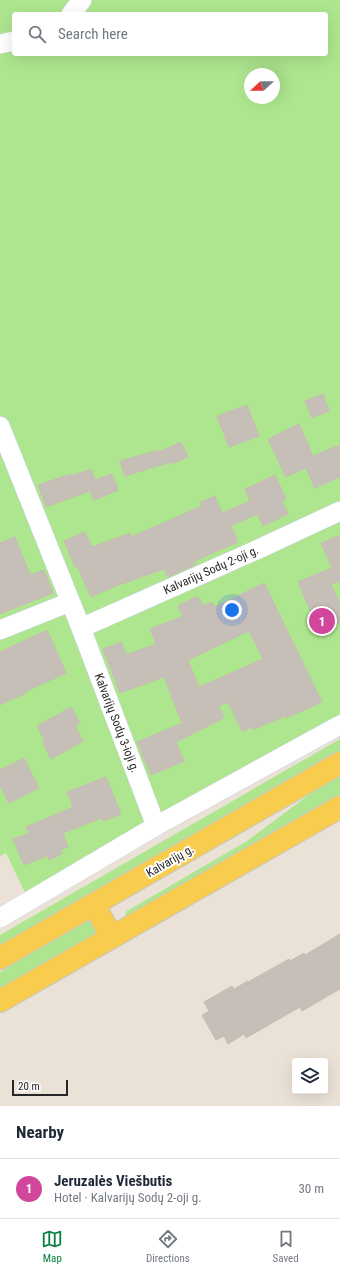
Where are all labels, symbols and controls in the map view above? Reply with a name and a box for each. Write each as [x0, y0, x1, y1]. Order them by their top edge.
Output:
search box [12, 12, 328, 56]
icon: search [26, 23, 48, 45]
text: Search here [58, 25, 128, 43]
north arrow [244, 68, 280, 104]
street label: Kalvarijų Sodų 2-oji g. [161, 543, 261, 597]
your location [222, 600, 242, 620]
pin: 1 [309, 606, 335, 636]
street label: Kalvarijų Sodų 3-ioji g. [92, 671, 142, 775]
street label: Kalvarijų g. [144, 842, 196, 880]
map controls [292, 1058, 328, 1094]
button: layers [292, 1058, 328, 1094]
scale bar [12, 1078, 68, 1097]
text: 20 m [18, 1080, 40, 1093]
text: Nearby [16, 1122, 64, 1142]
text: Jeruzalės Viešbutis [54, 1172, 172, 1190]
text: 1 [26, 1181, 32, 1196]
text: 30 m [298, 1181, 324, 1196]
text: Hotel · Kalvarijų Sodų 2-oji g. [54, 1190, 202, 1205]
tab: Map [41, 1228, 63, 1265]
tab: Directions [146, 1228, 190, 1265]
tab: Saved [273, 1228, 299, 1265]

